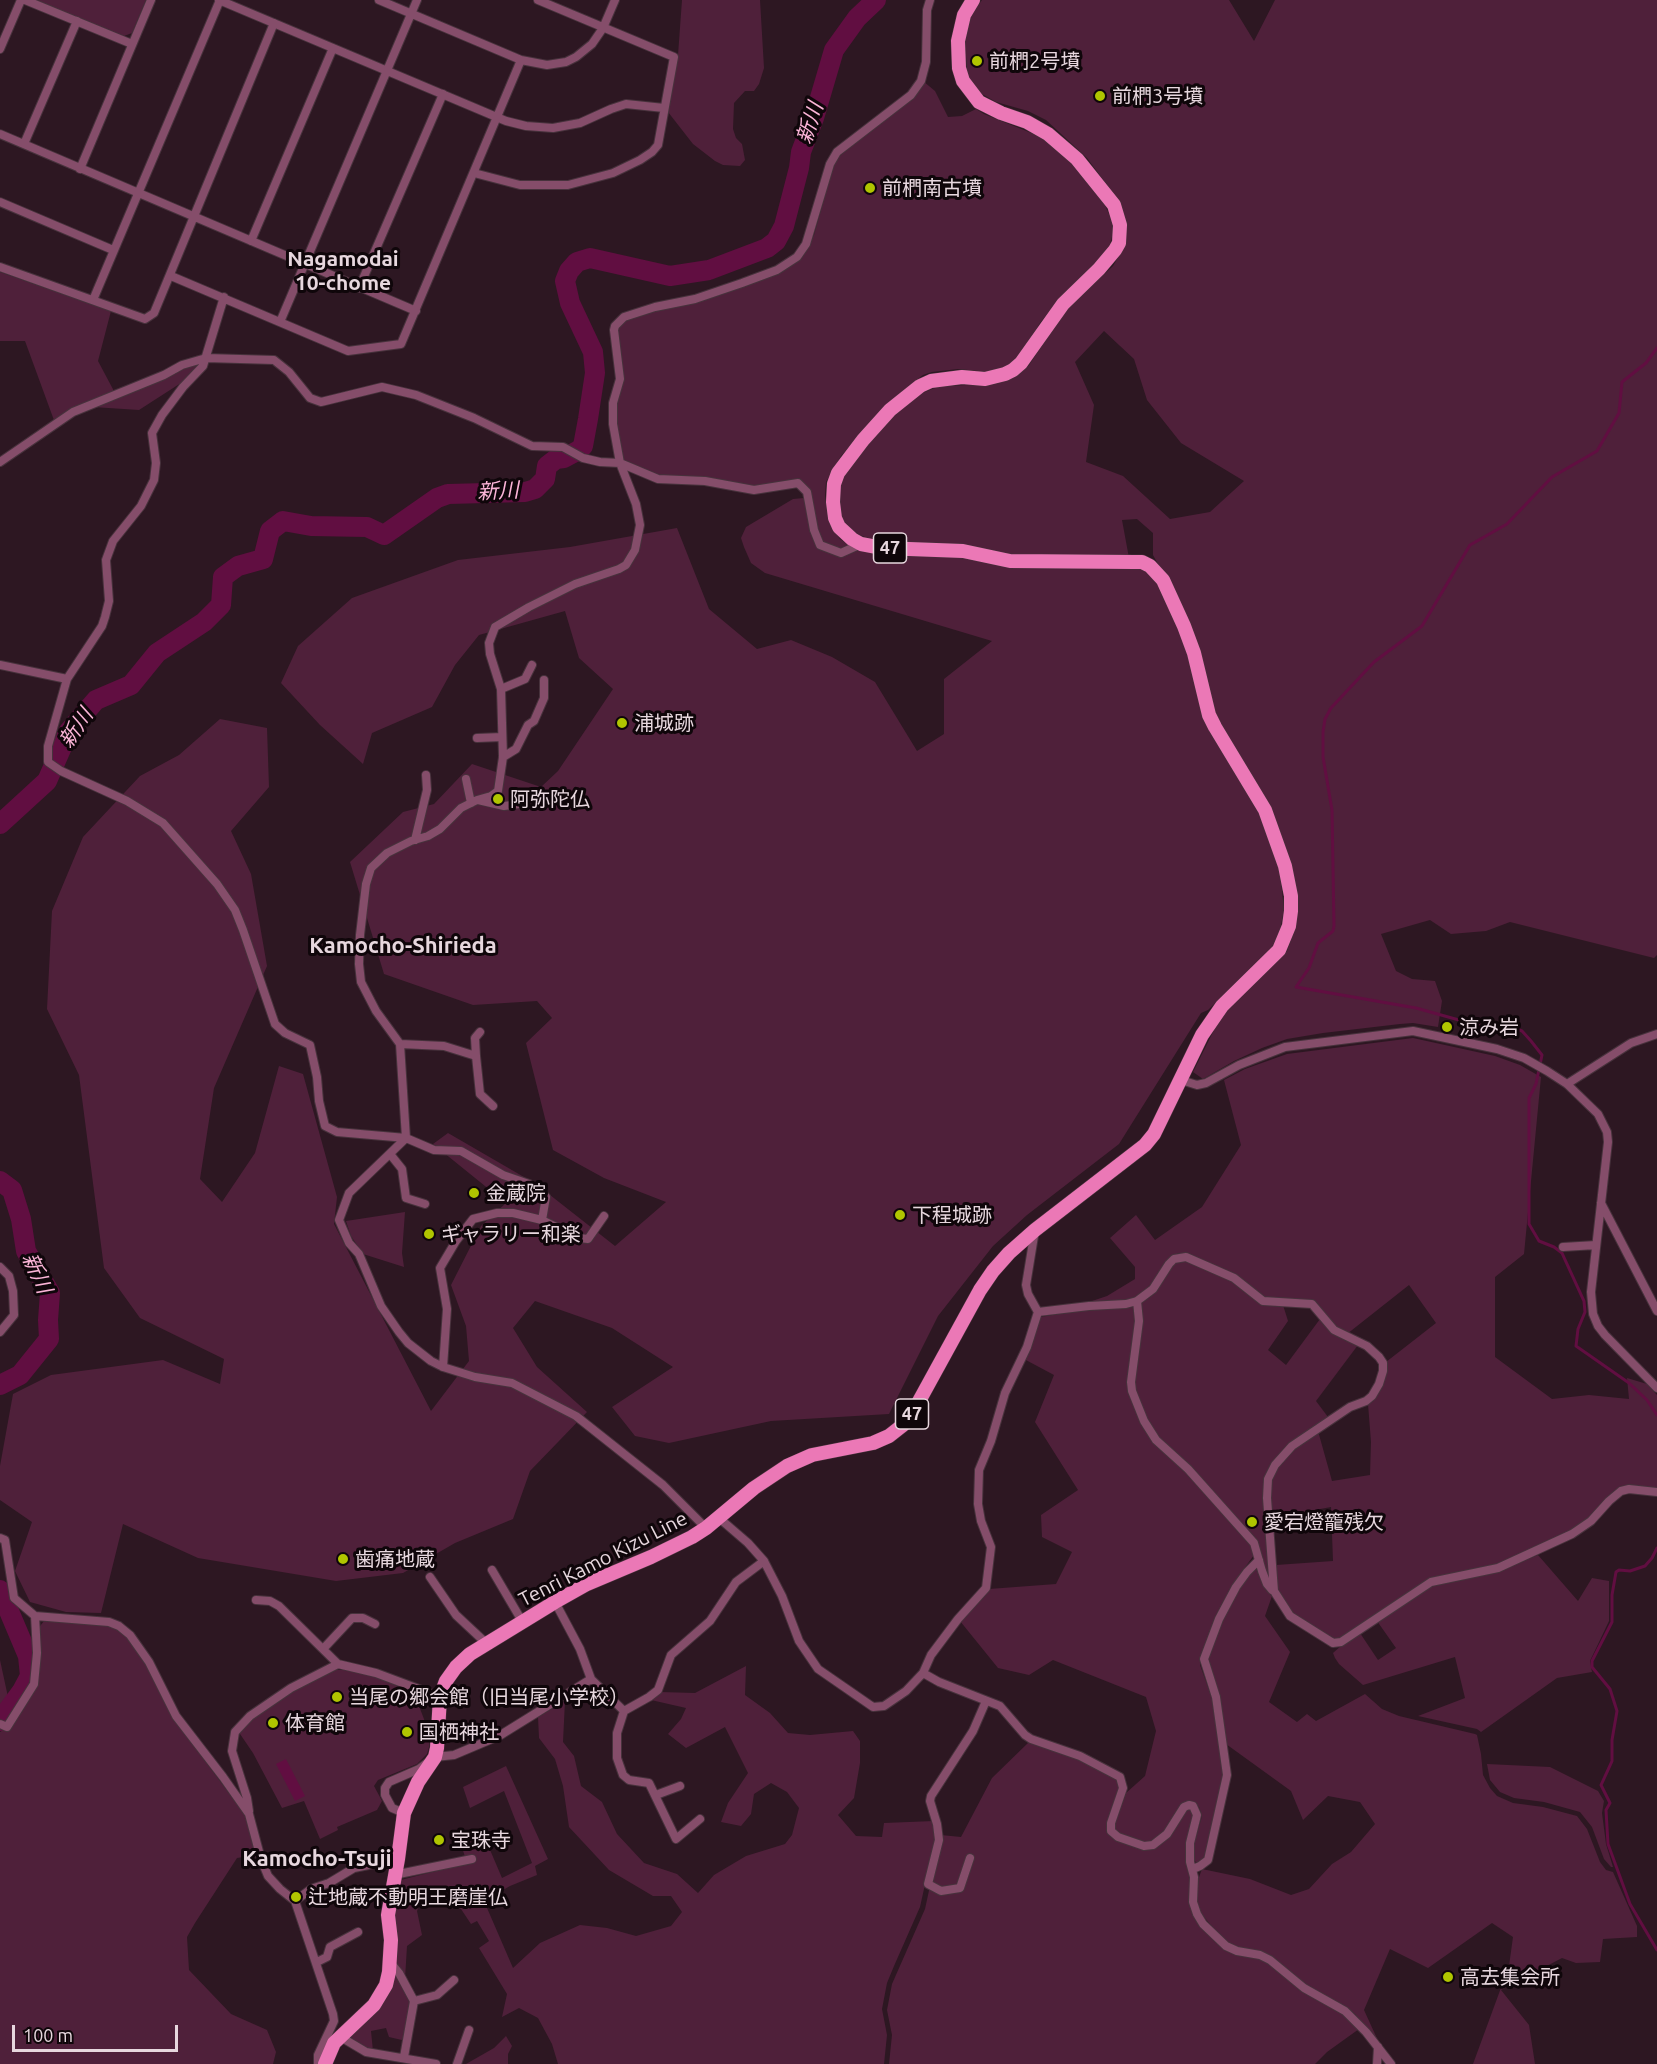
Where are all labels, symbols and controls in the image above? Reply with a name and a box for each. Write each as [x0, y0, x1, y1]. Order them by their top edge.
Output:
place label: 前椚2号墳 [989, 49, 1080, 73]
marker: 前椚2号墳 [970, 54, 984, 68]
place label: 前椚3号墳 [1112, 84, 1203, 108]
marker: 前椚3号墳 [1093, 89, 1107, 103]
water label: 新川 [792, 99, 828, 147]
place label: 前椚南古墳 [882, 176, 982, 200]
marker: 前椚南古墳 [863, 181, 877, 195]
district label: Nagamodai 10-chome [287, 246, 399, 296]
water label: 新川 [476, 477, 520, 505]
road number: 47 [874, 533, 906, 563]
water label: 新川 [54, 704, 98, 752]
place label: 浦城跡 [634, 711, 694, 735]
marker: 浦城跡 [615, 716, 629, 730]
place label: 阿弥陀仏 [510, 787, 590, 811]
marker: 阿弥陀仏 [491, 792, 505, 806]
district label: Kamocho-Shirieda [309, 933, 497, 959]
place label: 涼み岩 [1459, 1015, 1519, 1039]
marker: 涼み岩 [1440, 1020, 1454, 1034]
place label: 金蔵院 [486, 1181, 546, 1205]
marker: 金蔵院 [467, 1186, 481, 1200]
place label: 下程城跡 [912, 1203, 992, 1227]
marker: 下程城跡 [893, 1208, 907, 1222]
place label: ギャラリー和楽 [441, 1222, 581, 1246]
marker: ギャラリー和楽 [422, 1227, 436, 1241]
water label: 新川 [17, 1249, 57, 1297]
road number: 47 [896, 1399, 928, 1429]
street label: Tenri Kamo Kizu Line [515, 1506, 691, 1612]
place label: 愛宕燈籠残欠 [1264, 1510, 1384, 1534]
marker: 愛宕燈籠残欠 [1245, 1515, 1259, 1529]
place label: 歯痛地蔵 [355, 1547, 435, 1571]
marker: 歯痛地蔵 [336, 1552, 350, 1566]
place label: 当尾の郷会館（旧当尾小学校） [349, 1685, 629, 1709]
marker: 当尾の郷会館（旧当尾小学校） [330, 1690, 344, 1704]
place label: 体育館 [285, 1711, 345, 1735]
marker: 体育館 [266, 1716, 280, 1730]
place label: 国栖神社 [419, 1720, 499, 1744]
marker: 国栖神社 [400, 1725, 414, 1739]
place label: 宝珠寺 [451, 1828, 511, 1852]
marker: 宝珠寺 [432, 1833, 446, 1847]
district label: Kamocho-Tsuji [242, 1846, 392, 1872]
place label: 辻地蔵不動明王磨崖仏 [308, 1885, 508, 1909]
marker: 辻地蔵不動明王磨崖仏 [289, 1890, 303, 1904]
place label: 高去集会所 [1460, 1965, 1560, 1989]
marker: 高去集会所 [1441, 1970, 1455, 1984]
scale bar [15, 2013, 182, 2051]
text: 100 m [23, 2025, 73, 2045]

